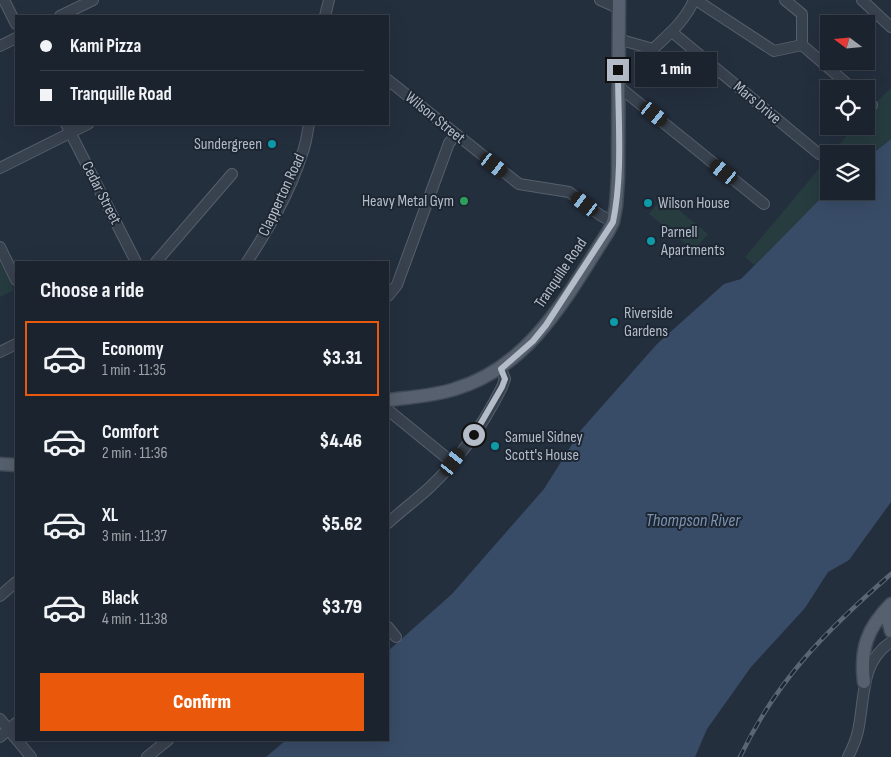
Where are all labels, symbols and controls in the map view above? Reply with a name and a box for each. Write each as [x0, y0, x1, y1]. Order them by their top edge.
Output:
north arrow [820, 15, 875, 70]
map controls [820, 15, 875, 200]
text: Kami Pizza [70, 35, 141, 58]
callout: 1 min [636, 52, 718, 88]
route end [607, 59, 629, 81]
text: 1 min [661, 60, 691, 79]
street label: Mars Drive [729, 78, 785, 128]
button: locate [820, 80, 875, 135]
text: Tranquille Road [70, 83, 172, 106]
street label: Wilson Street [401, 88, 469, 148]
car [637, 99, 670, 129]
place label: Sundergreen [194, 135, 262, 154]
marker: Sundergreen [266, 138, 278, 150]
button: layers [820, 145, 875, 200]
car [477, 150, 510, 180]
street label: Clapperton Road [255, 151, 309, 239]
car [707, 157, 740, 187]
street label: Cedar Street [77, 158, 125, 228]
car [568, 189, 601, 219]
place label: Heavy Metal Gym [362, 192, 454, 211]
place label: Wilson House [658, 194, 730, 213]
marker: Heavy Metal Gym [458, 195, 470, 207]
marker: Wilson House [642, 197, 654, 209]
place label: Parnell Apartments [660, 223, 725, 260]
street label: Tranquille Road [531, 234, 591, 312]
marker: Parnell Apartments [645, 235, 657, 247]
text: Choose a ride [40, 277, 144, 304]
place label: Riverside Gardens [624, 304, 673, 341]
marker: Riverside Gardens [608, 316, 620, 328]
icon: car [42, 336, 87, 381]
text: Economy [102, 338, 164, 361]
text: $3.31 [322, 347, 362, 370]
text: 1 min · 11:35 [102, 361, 166, 380]
icon: car [42, 419, 87, 464]
text: Comfort [102, 421, 159, 444]
route start [463, 424, 485, 446]
place label: Samuel Sidney Scott's House [505, 428, 583, 465]
text: $4.46 [320, 430, 362, 453]
marker: Samuel Sidney Scott's House [489, 440, 501, 452]
text: 2 min · 11:36 [102, 444, 167, 463]
car [437, 446, 468, 478]
icon: car [42, 502, 87, 547]
text: XL [102, 504, 118, 527]
water label: Thompson River [646, 510, 741, 531]
text: $5.62 [321, 513, 362, 536]
text: 3 min · 11:37 [102, 527, 167, 546]
icon: car [42, 585, 87, 630]
text: Black [102, 587, 139, 610]
text: $3.79 [322, 596, 362, 619]
text: 4 min · 11:38 [102, 610, 168, 629]
button: Confirm [40, 673, 364, 731]

